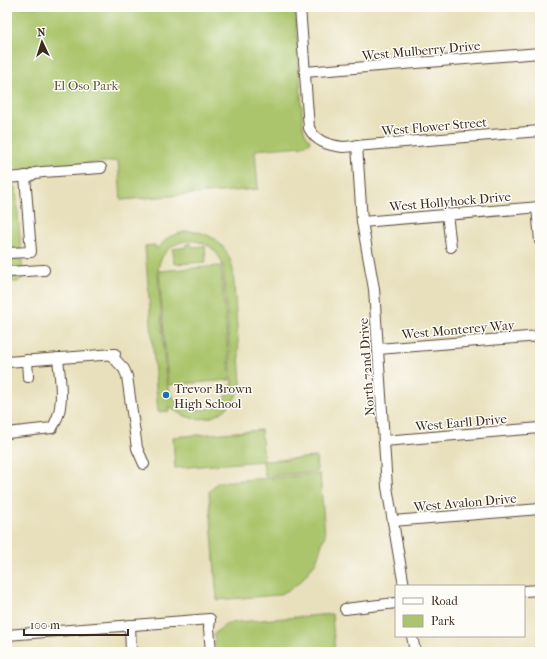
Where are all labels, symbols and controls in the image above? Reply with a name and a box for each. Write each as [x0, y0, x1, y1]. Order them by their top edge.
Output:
north arrow [22, 22, 62, 62]
text: N [37, 26, 47, 39]
street label: West Mulberry Drive [360, 38, 482, 63]
park label: El Oso Park [54, 78, 119, 93]
street label: West Flower Street [380, 114, 488, 139]
street label: West Hollyhock Drive [388, 189, 512, 214]
street label: North 72nd Drive [356, 317, 377, 417]
street label: West Monterey Way [400, 317, 516, 342]
place label: Trevor Brown High School [174, 381, 253, 411]
marker: Trevor Brown High School [161, 390, 171, 400]
street label: West Earll Drive [414, 411, 508, 434]
street label: West Avalon Drive [412, 490, 518, 515]
legend [395, 585, 525, 637]
text: Road [431, 594, 458, 608]
scale bar [24, 611, 128, 637]
text: Park [431, 614, 456, 628]
text: 100 m [30, 618, 60, 632]

